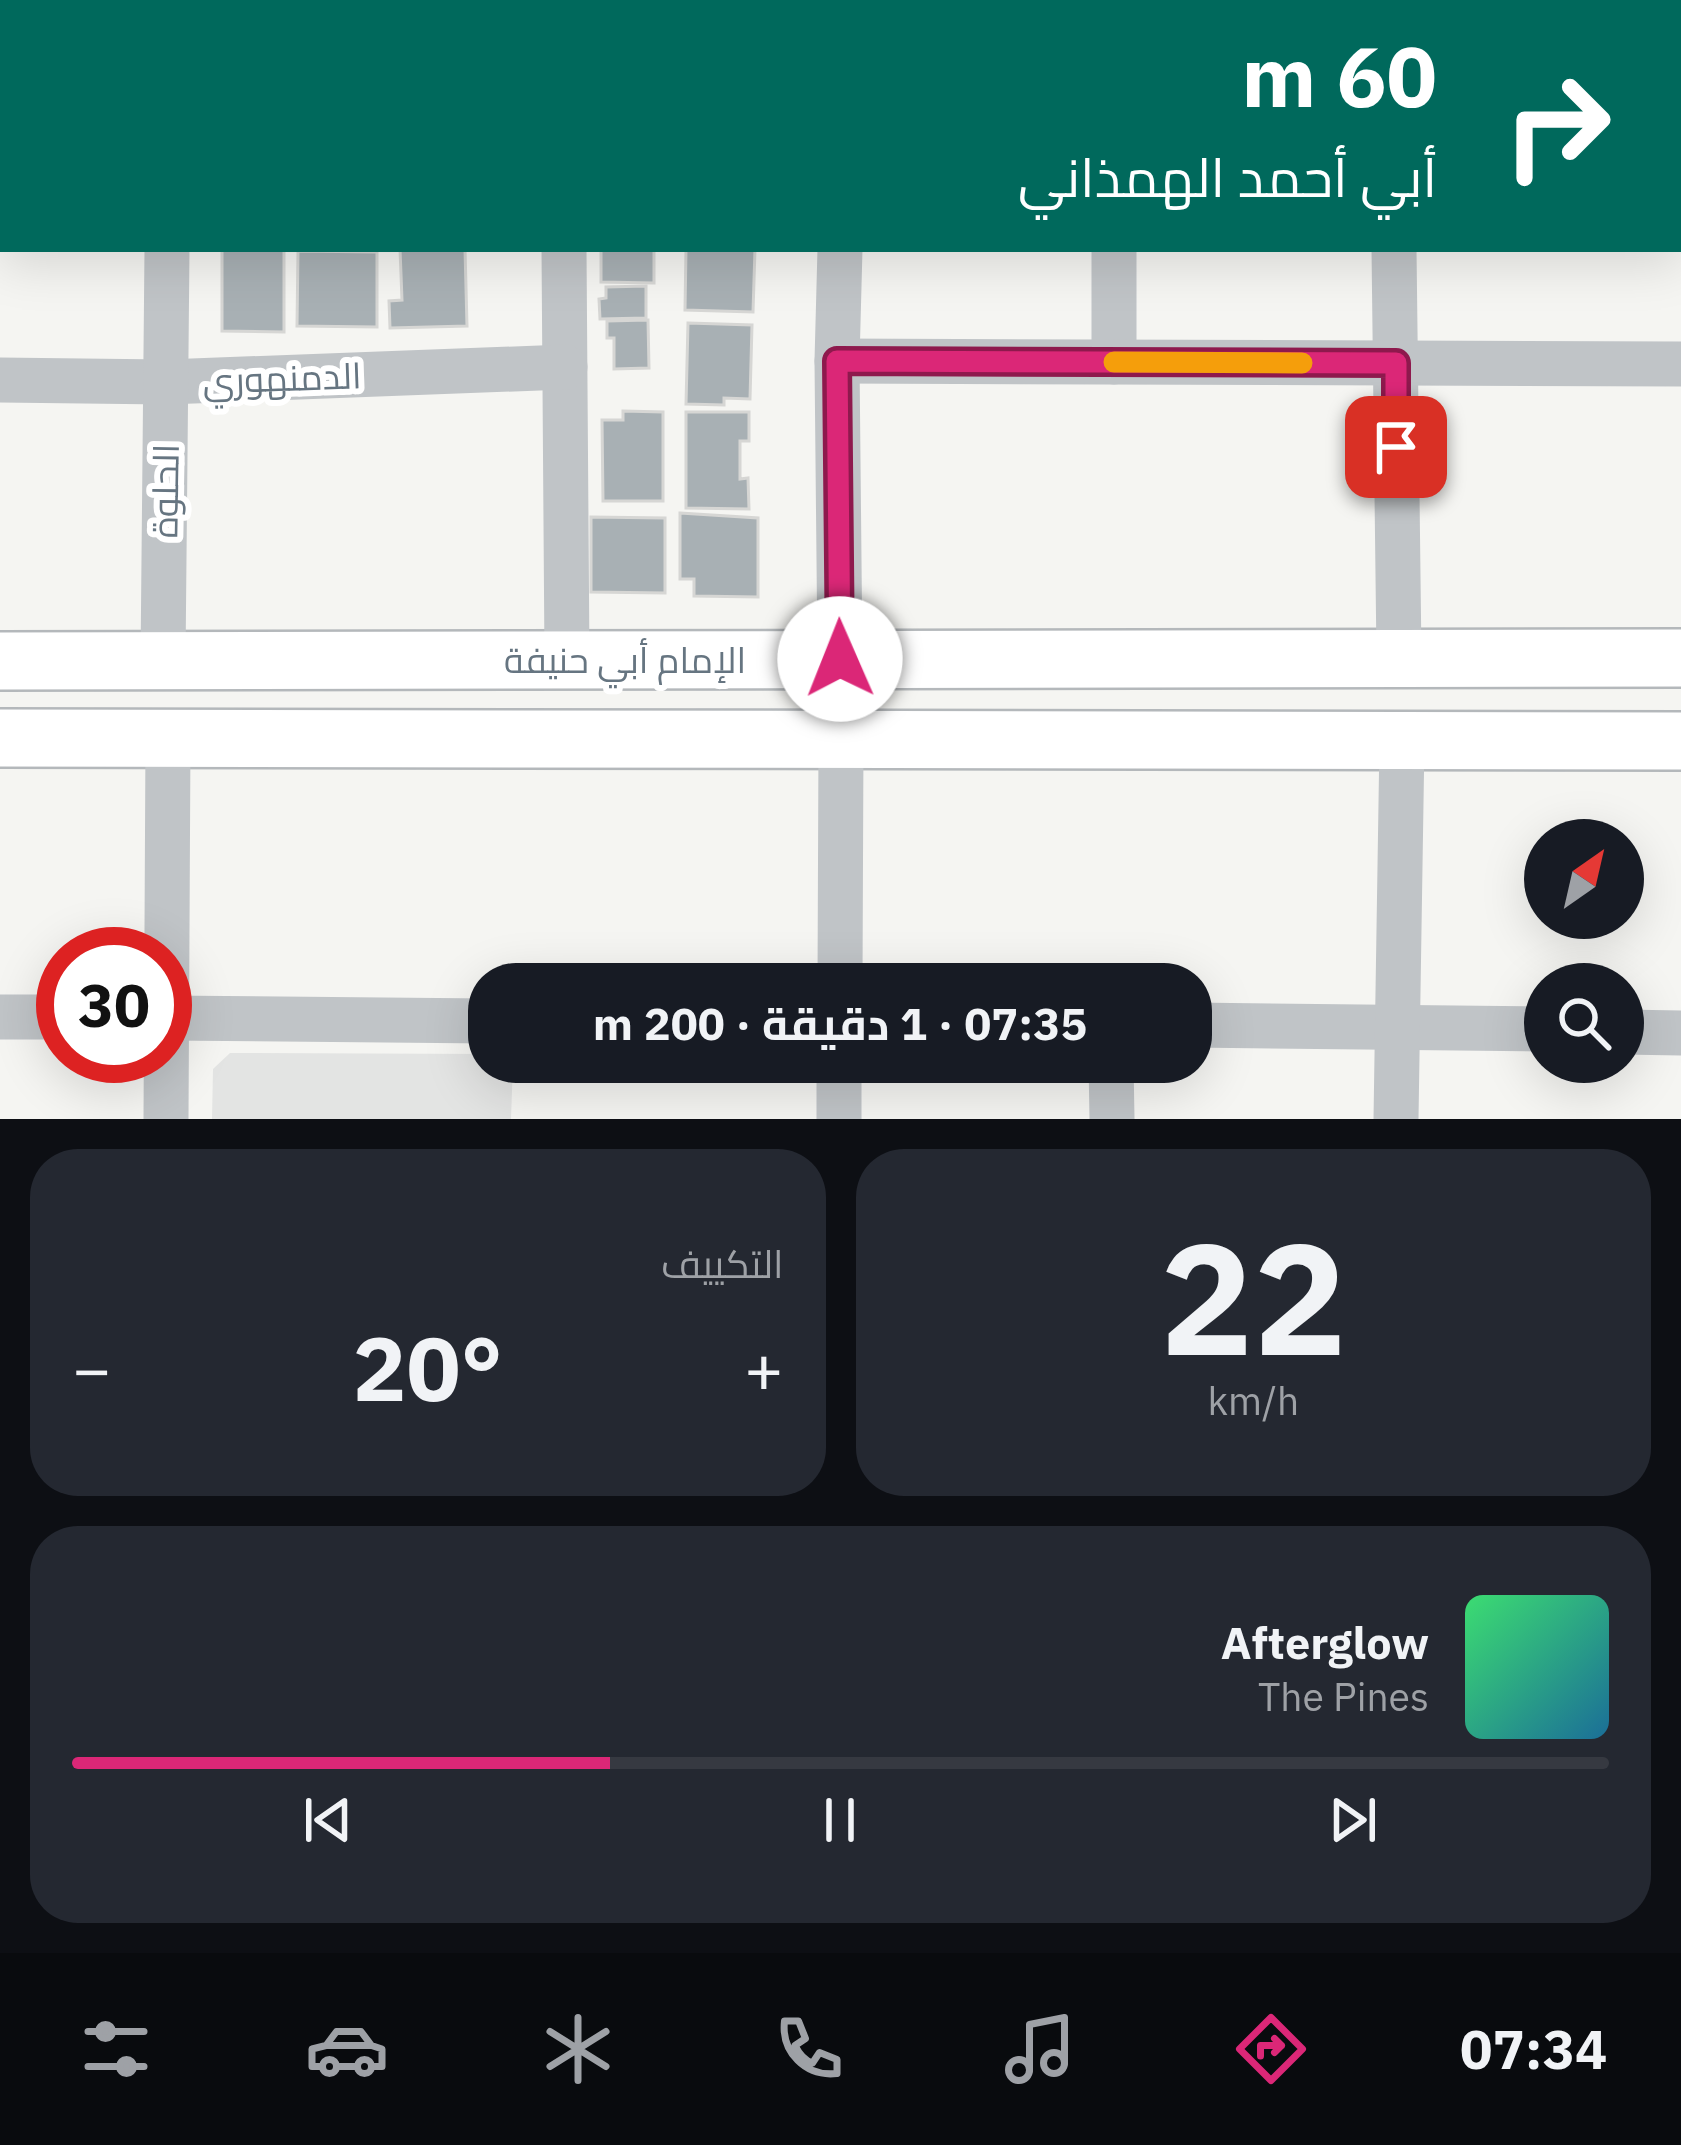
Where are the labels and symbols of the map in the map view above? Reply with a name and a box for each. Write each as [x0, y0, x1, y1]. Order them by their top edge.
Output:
street label: الدمنهوري [202, 351, 362, 409]
pin [1345, 396, 1447, 498]
street label: الحلوة [140, 443, 189, 538]
position arrow [777, 596, 903, 722]
street label: الإمام أبي حنيفة [504, 636, 746, 689]
north arrow [1524, 819, 1644, 939]
speed limit sign: 30 [36, 927, 192, 1083]

